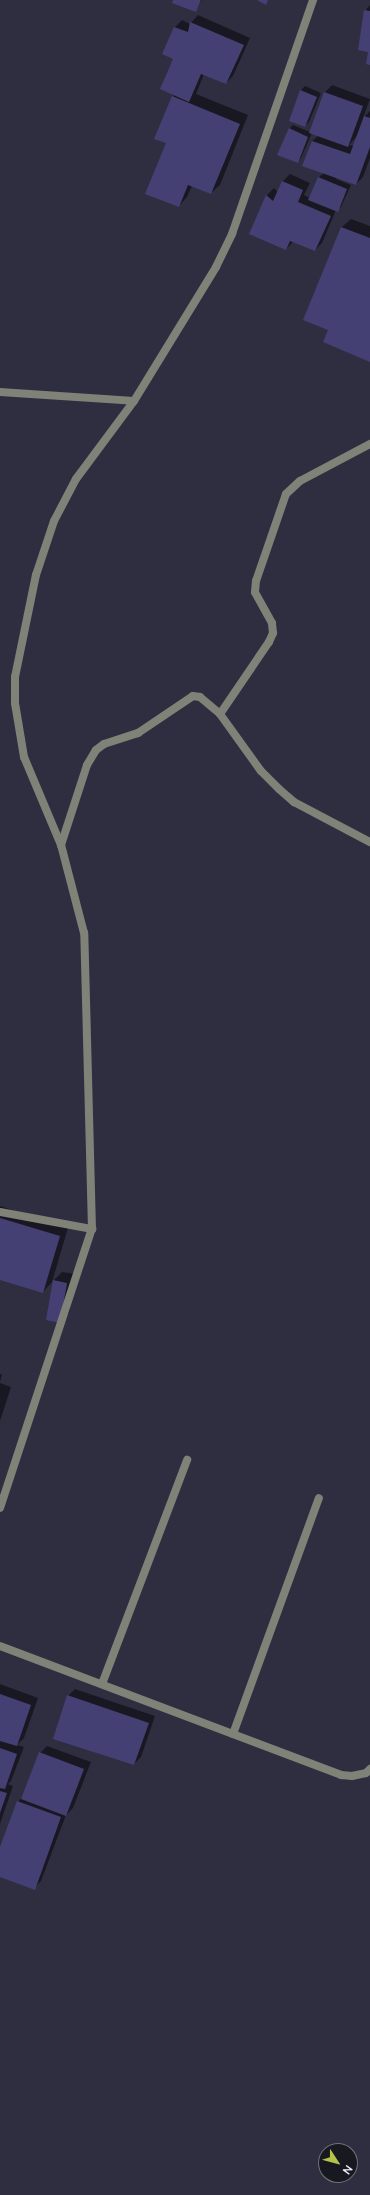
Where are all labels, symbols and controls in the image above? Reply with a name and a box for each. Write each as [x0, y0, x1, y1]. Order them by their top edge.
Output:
north arrow [318, 2143, 358, 2183]
text: N [339, 2162, 356, 2177]

